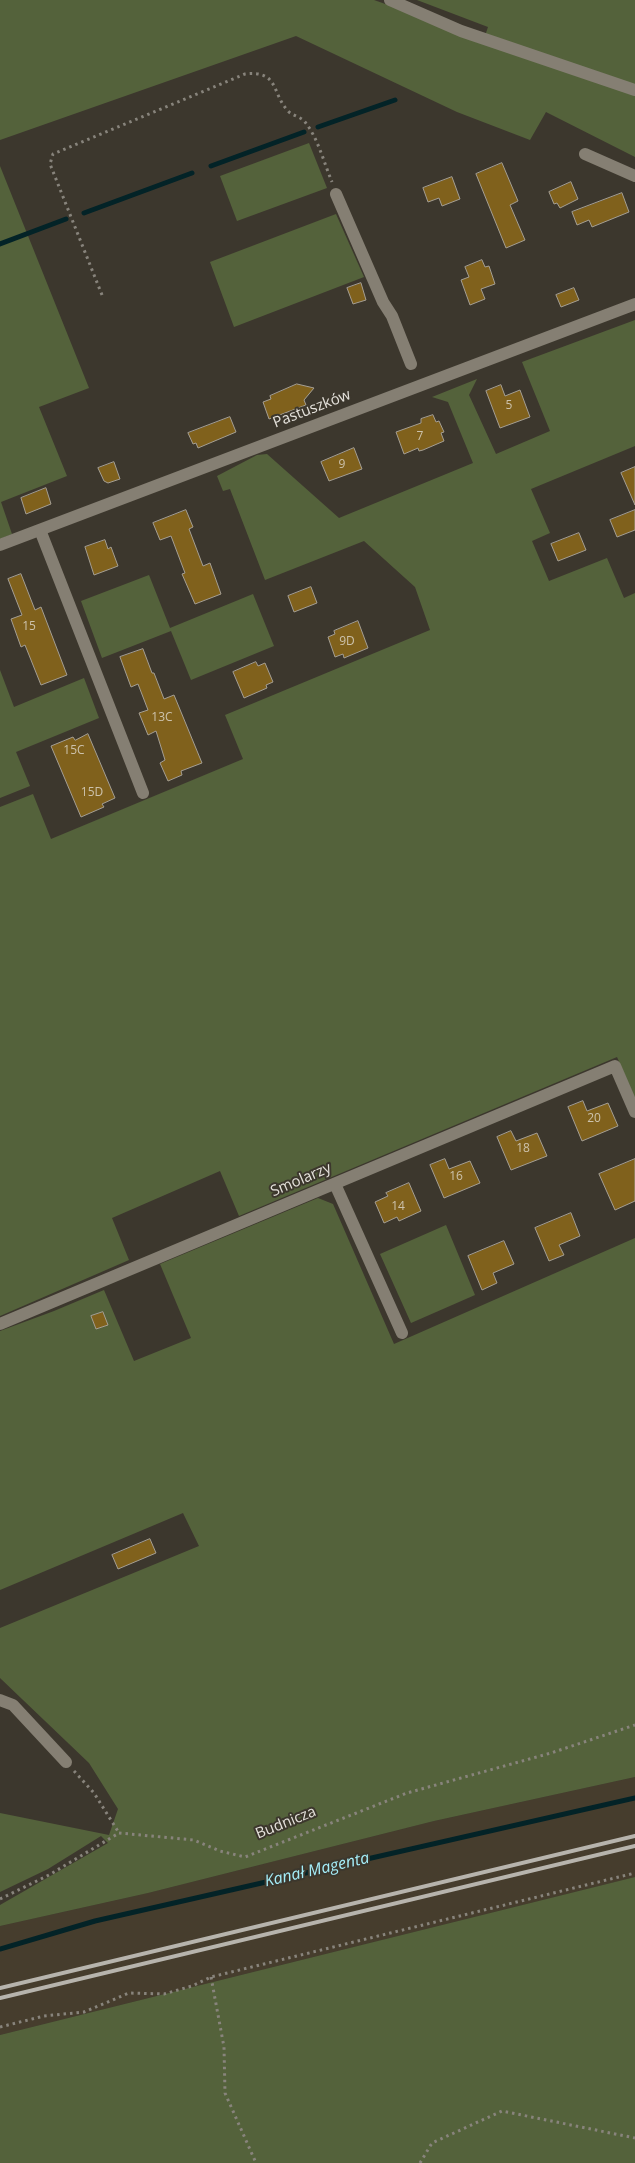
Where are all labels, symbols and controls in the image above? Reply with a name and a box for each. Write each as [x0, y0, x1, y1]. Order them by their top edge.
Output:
street label: Pastuszków [271, 386, 353, 432]
house number: 5 [506, 399, 512, 413]
house number: 7 [417, 430, 423, 444]
house number: 9 [339, 458, 345, 472]
house number: 15 [22, 620, 36, 634]
house number: 9D [339, 635, 355, 649]
house number: 13C [151, 711, 173, 725]
house number: 15C [63, 744, 85, 758]
house number: 15D [81, 786, 103, 800]
house number: 20 [587, 1112, 601, 1126]
house number: 18 [516, 1142, 530, 1156]
street label: Smolarzy [268, 1159, 334, 1201]
house number: 16 [449, 1170, 463, 1184]
house number: 14 [391, 1200, 405, 1214]
street label: Budnicza [253, 1803, 319, 1843]
water label: Kanał Magenta [263, 1849, 371, 1891]

